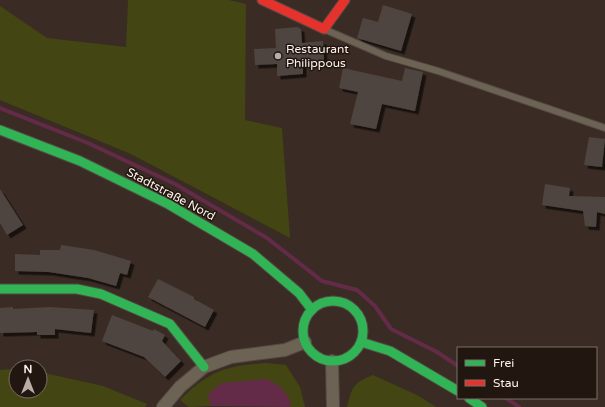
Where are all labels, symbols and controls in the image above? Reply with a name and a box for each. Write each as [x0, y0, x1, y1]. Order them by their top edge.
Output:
place label: Restaurant Philippous [286, 42, 349, 70]
marker: Restaurant Philippous [273, 51, 283, 61]
street label: Stadtstraße Nord [124, 165, 218, 223]
legend [457, 347, 597, 399]
text: Frei [493, 356, 514, 370]
north arrow [8, 359, 48, 399]
text: N [24, 363, 32, 376]
text: Stau [493, 376, 519, 390]

